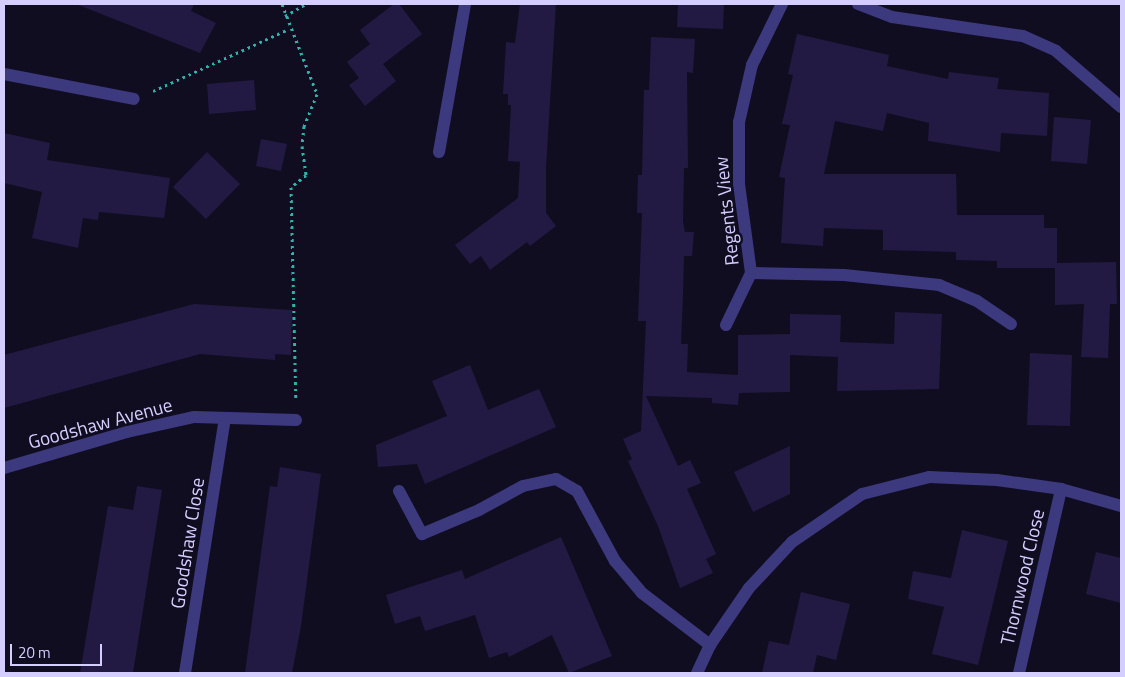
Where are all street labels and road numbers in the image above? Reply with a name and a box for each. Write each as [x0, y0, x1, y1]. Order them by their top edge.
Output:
street label: Regents View [709, 155, 743, 267]
street label: Goodshaw Avenue [25, 393, 175, 453]
street label: Goodshaw Close [165, 476, 209, 610]
street label: Thornwood Close [995, 507, 1049, 647]

